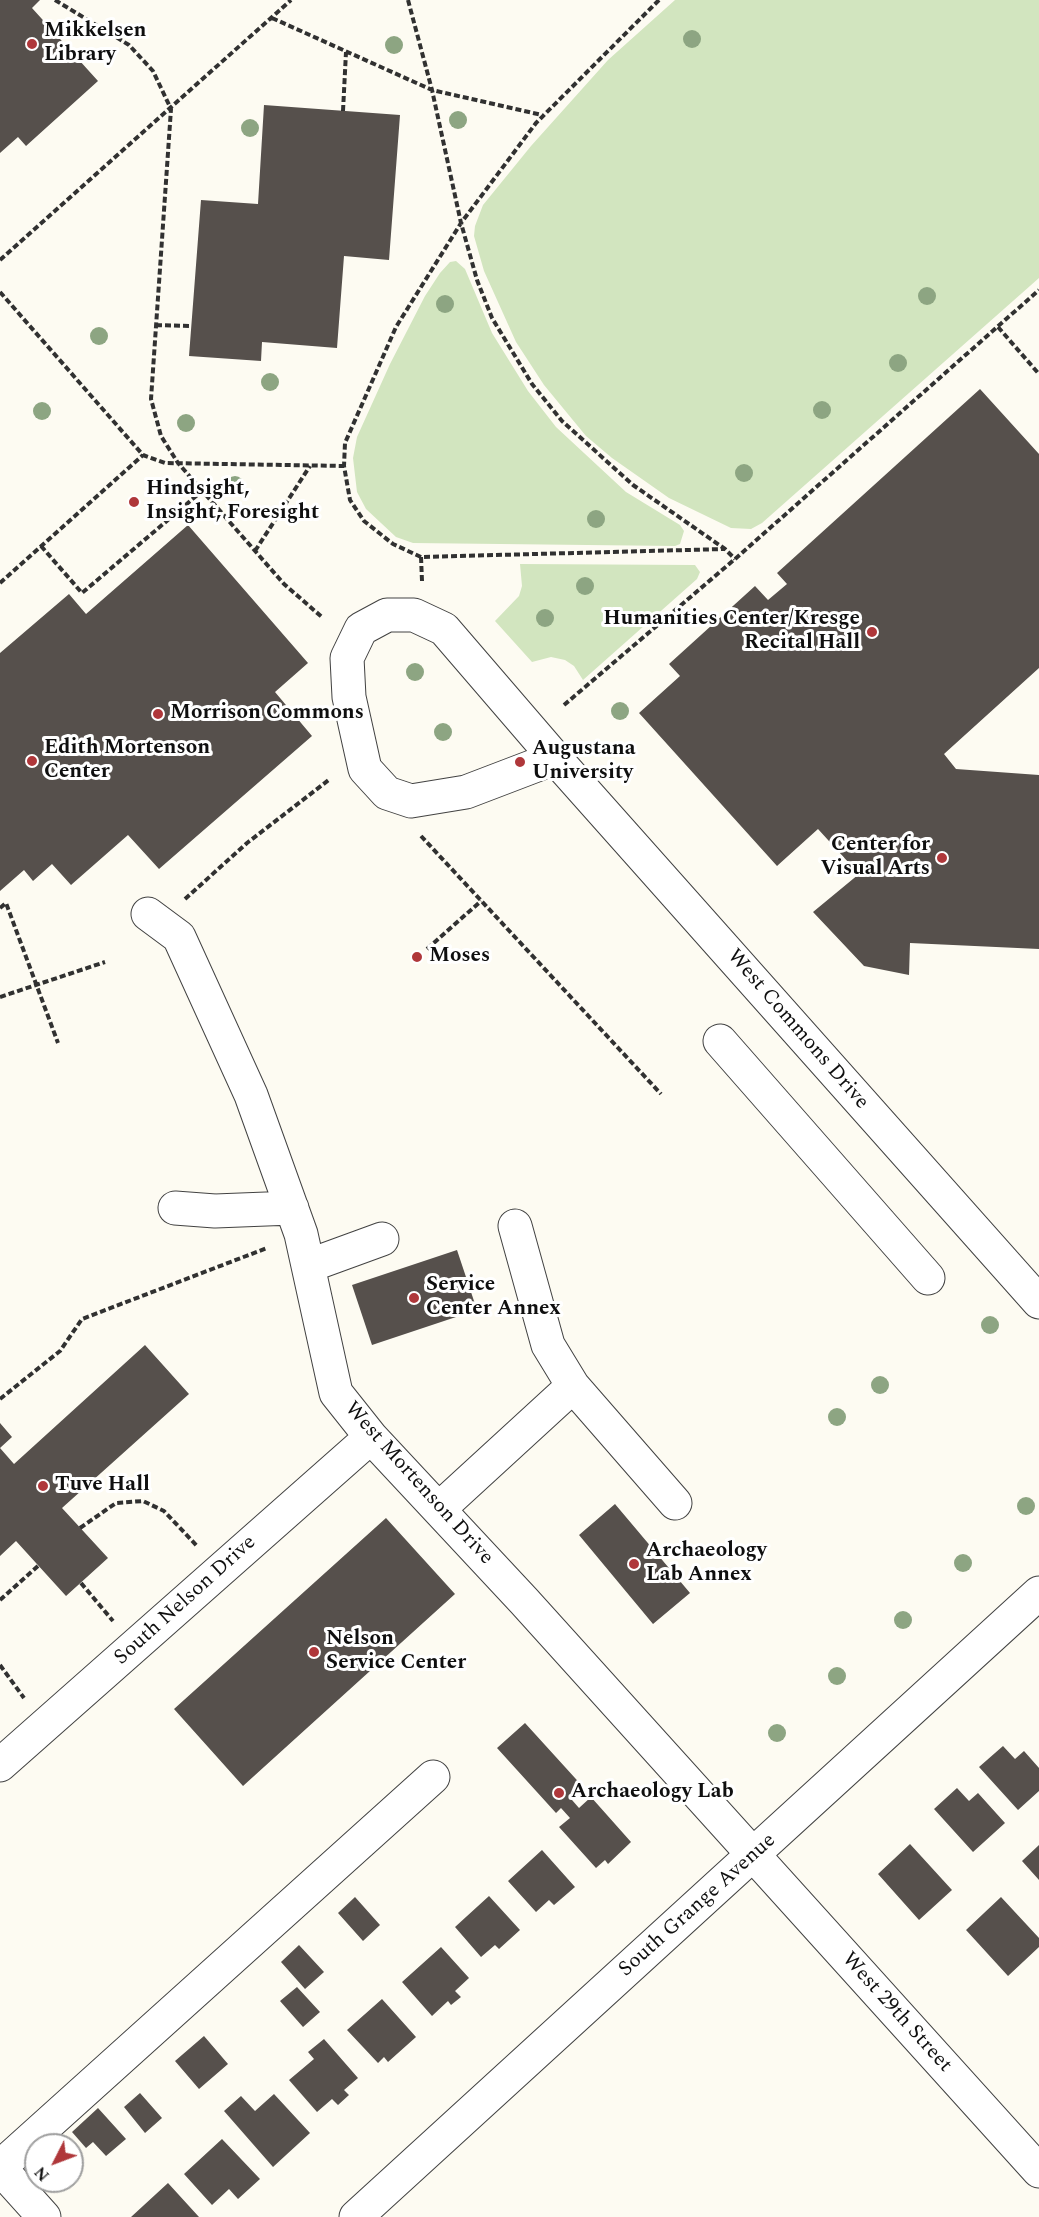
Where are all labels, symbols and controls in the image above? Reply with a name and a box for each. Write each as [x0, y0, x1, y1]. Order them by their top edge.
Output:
place label: Mikkelsen Library [44, 19, 147, 69]
marker: Mikkelsen Library [25, 37, 39, 51]
place label: Hindsight, Insight, Foresight [146, 477, 319, 527]
marker: Hindsight, Insight, Foresight [127, 495, 141, 509]
place label: Humanities Center/Kresge Recital Hall [603, 607, 860, 657]
marker: Humanities Center/Kresge Recital Hall [865, 625, 879, 639]
place label: Morrison Commons [170, 701, 364, 727]
marker: Morrison Commons [151, 707, 165, 721]
place label: Edith Mortenson Center [44, 736, 210, 786]
place label: Augustana University [532, 737, 636, 787]
marker: Edith Mortenson Center [25, 754, 39, 768]
marker: Augustana University [513, 755, 527, 769]
place label: Center for Visual Arts [820, 833, 930, 883]
marker: Center for Visual Arts [935, 851, 949, 865]
place label: Moses [429, 944, 490, 970]
street label: West Commons Drive [721, 945, 873, 1115]
marker: Moses [410, 950, 424, 964]
place label: Service Center Annex [426, 1273, 561, 1323]
marker: Service Center Annex [407, 1291, 421, 1305]
street label: West Mortenson Drive [338, 1397, 498, 1571]
place label: Tuve Hall [55, 1473, 150, 1499]
marker: Tuve Hall [36, 1479, 50, 1493]
street label: South Nelson Drive [110, 1531, 262, 1671]
place label: Archaeology Lab Annex [646, 1539, 767, 1589]
marker: Archaeology Lab Annex [627, 1557, 641, 1571]
place label: Nelson Service Center [326, 1627, 466, 1677]
marker: Nelson Service Center [307, 1645, 321, 1659]
place label: Archaeology Lab [571, 1780, 734, 1806]
marker: Archaeology Lab [552, 1786, 566, 1800]
street label: South Grange Avenue [614, 1829, 782, 1983]
street label: West 29th Street [835, 1948, 957, 2078]
north arrow [24, 2133, 84, 2193]
text: N [29, 2161, 55, 2187]

